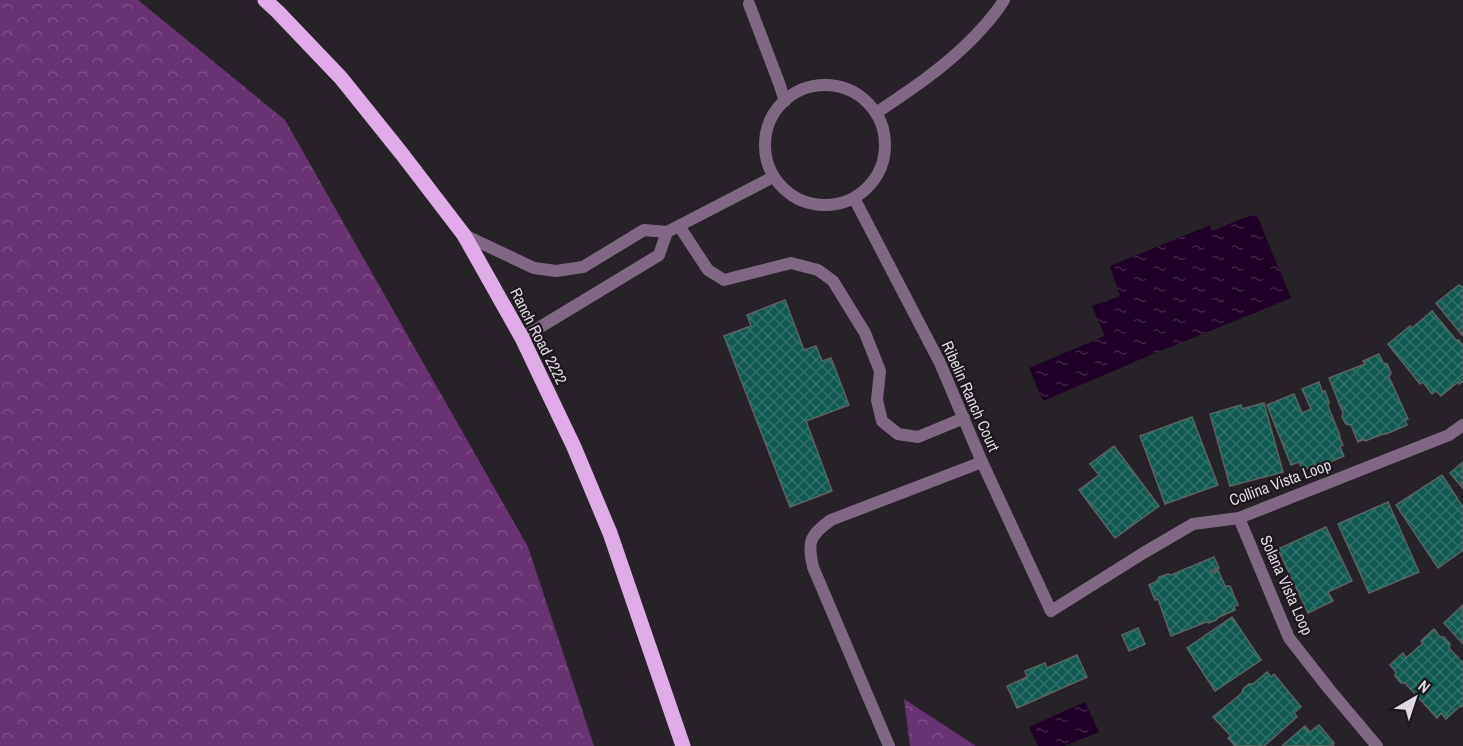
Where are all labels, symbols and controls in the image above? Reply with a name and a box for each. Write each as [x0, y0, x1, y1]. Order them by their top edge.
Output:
street label: Ranch Road 2222 [505, 284, 573, 388]
street label: Ribelin Ranch Court [937, 337, 1005, 455]
street label: Collina Vista Loop [1226, 453, 1334, 511]
street label: Solana Vista Loop [1255, 532, 1319, 638]
north arrow [1385, 668, 1445, 728]
text: N [1414, 675, 1435, 698]

